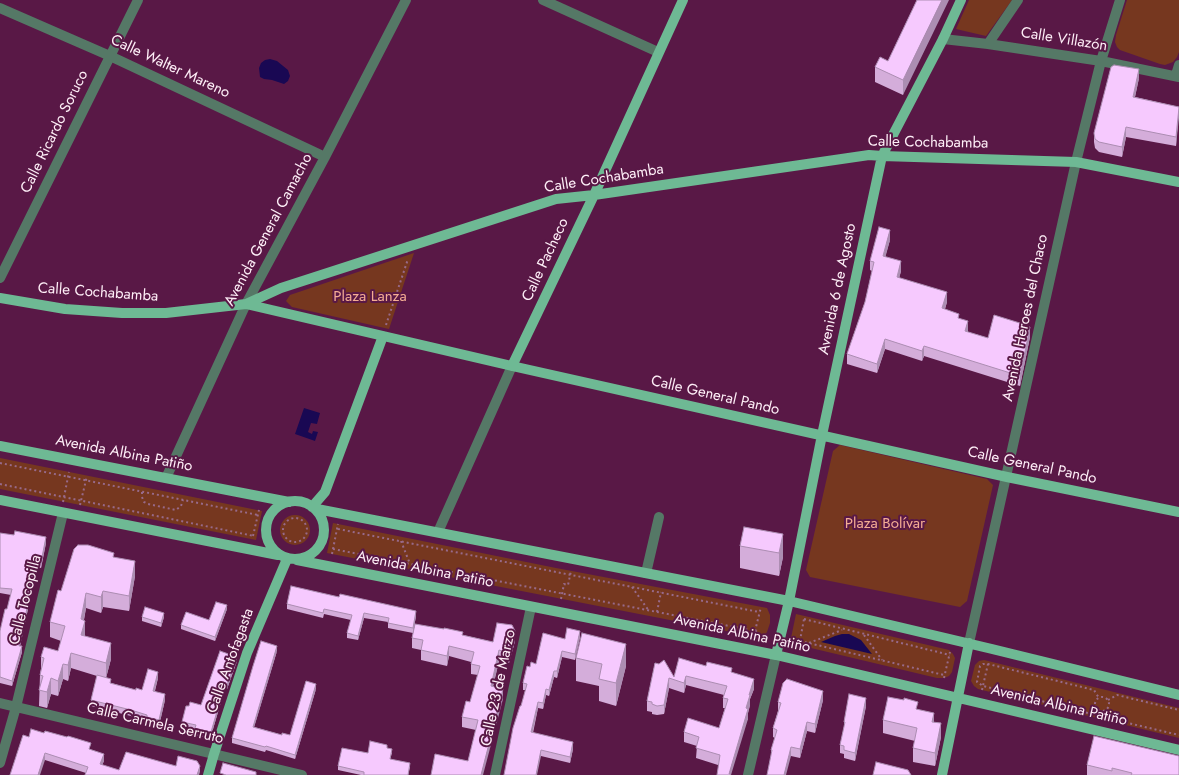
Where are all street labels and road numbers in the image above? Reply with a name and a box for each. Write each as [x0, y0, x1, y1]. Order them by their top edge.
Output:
street label: Calle Villazón [1019, 24, 1109, 56]
street label: Calle Walter Mareno [107, 31, 233, 103]
street label: Calle Ricardo Soruco [17, 68, 93, 196]
street label: Calle Cochabamba [868, 133, 988, 153]
street label: Avenida General Camacho [221, 151, 317, 309]
street label: Calle Cochabamba [543, 161, 665, 197]
street label: Calle Pacheco [519, 216, 573, 304]
street label: Avenida 6 de Agosto [815, 222, 861, 356]
street label: Avenida Heroes del Chaco [1000, 233, 1052, 403]
street label: Calle Cochabamba [37, 280, 159, 306]
street label: Calle General Pando [649, 372, 781, 420]
street label: Avenida Albina Patiño [54, 432, 194, 476]
street label: Calle General Pando [966, 444, 1098, 488]
street label: Avenida Albina Patiño [355, 548, 495, 592]
street label: Calle Tocopilla [6, 553, 46, 647]
street label: Calle Antofagasta [204, 606, 258, 716]
street label: Avenida Albina Patiño [672, 611, 812, 657]
street label: Calle 23 de Marzo [478, 628, 520, 748]
street label: Avenida Albina Patiño [989, 682, 1129, 730]
street label: Calle Carmela Serruto [85, 700, 225, 748]

